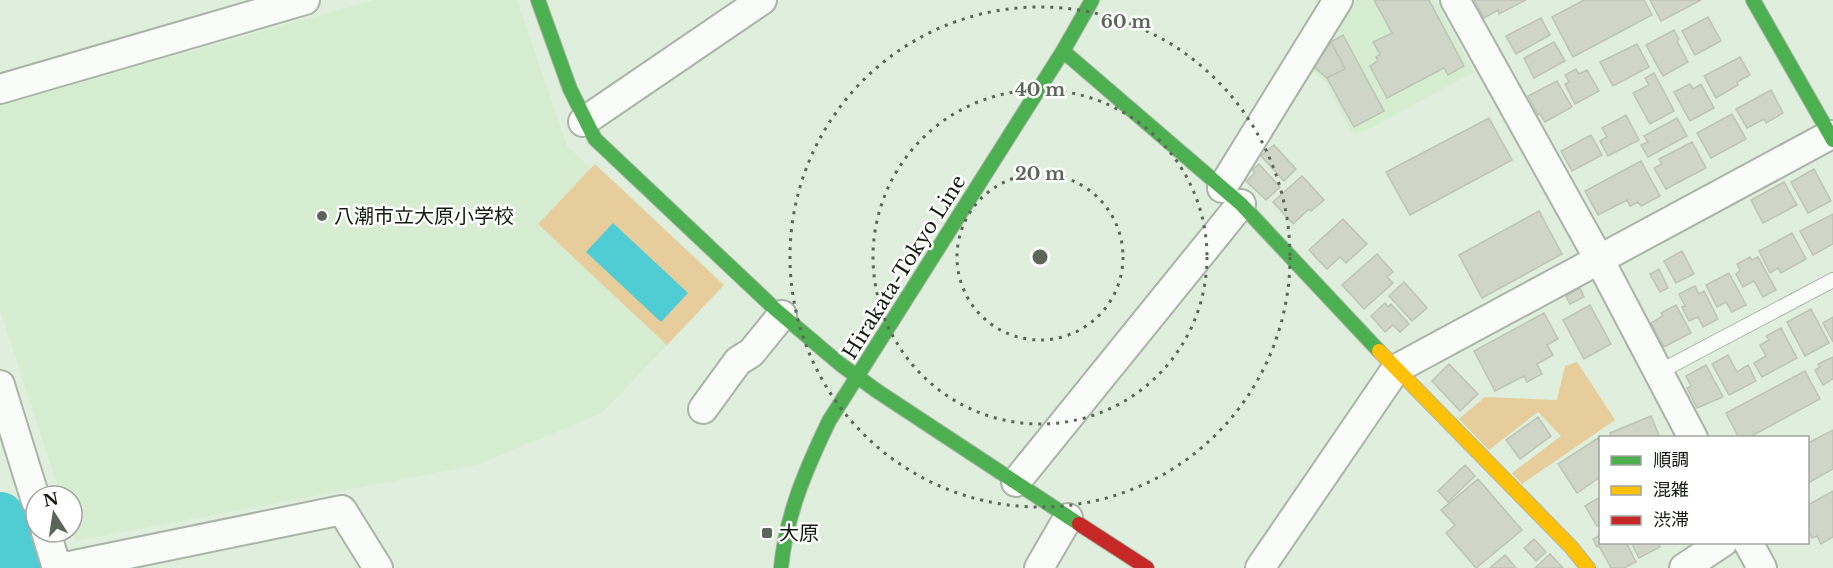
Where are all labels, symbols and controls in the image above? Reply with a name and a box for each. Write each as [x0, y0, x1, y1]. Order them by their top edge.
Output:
text: 60 m [1101, 11, 1151, 33]
text: 40 m [1015, 79, 1065, 101]
text: 20 m [1015, 163, 1065, 185]
street label: Hirakata-Tokyo Line [837, 170, 971, 364]
place label: 八潮市立大原小学校 [334, 204, 514, 228]
marker: 八潮市立大原小学校 [315, 209, 329, 223]
centre of rings [1030, 247, 1050, 267]
legend [1599, 436, 1809, 544]
text: 順調 [1653, 449, 1689, 471]
text: 混雑 [1653, 479, 1689, 501]
north arrow [24, 484, 84, 544]
text: N [41, 488, 60, 511]
text: 渋滞 [1653, 509, 1689, 531]
place label: 大原 [779, 521, 819, 545]
marker: 大原 [760, 526, 774, 540]

